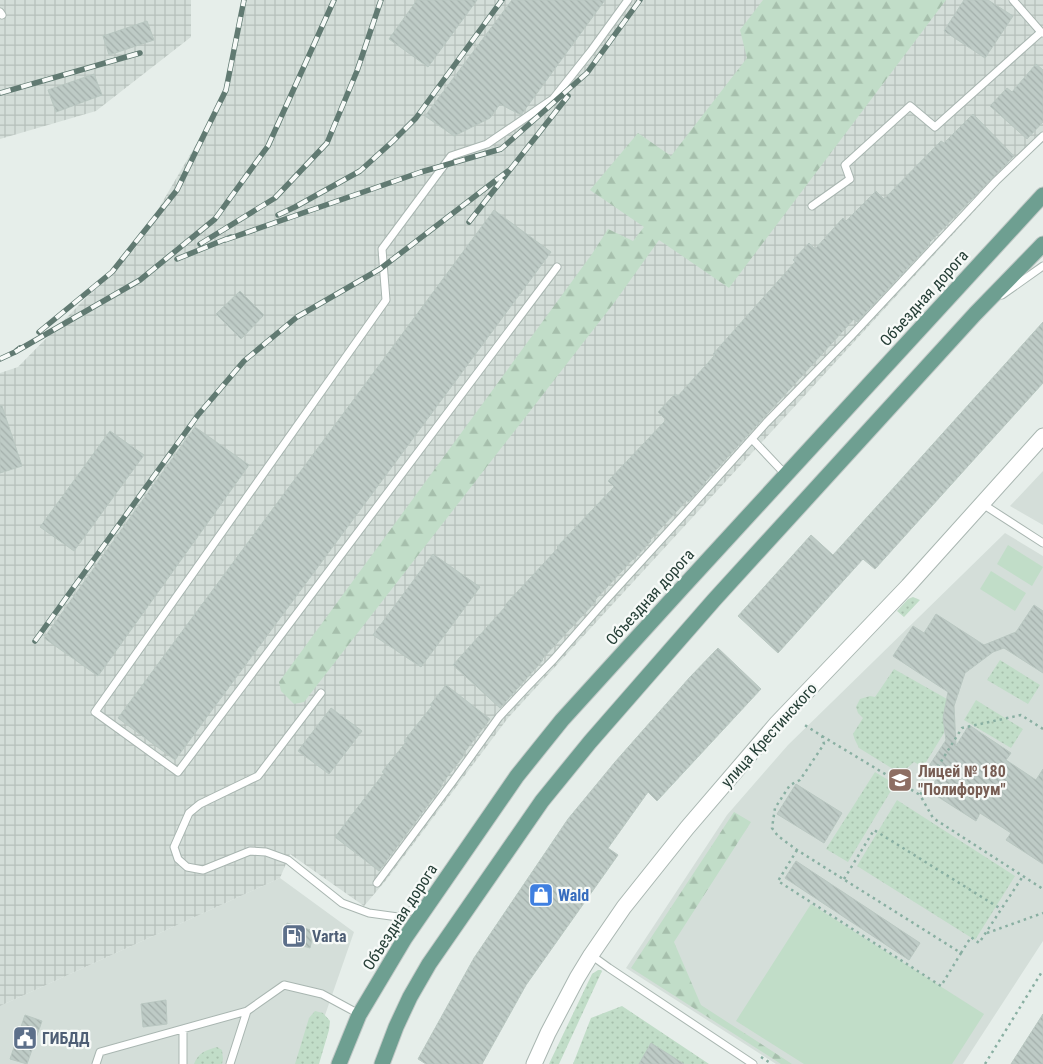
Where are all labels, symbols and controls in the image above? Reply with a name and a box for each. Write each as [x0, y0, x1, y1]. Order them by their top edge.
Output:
street label: Объездная дорога [876, 246, 972, 350]
street label: Объездная дорога [602, 545, 698, 649]
street label: улица Крестинского [717, 679, 821, 791]
place label: Лицей № 180 "Полифорум" [918, 762, 1006, 799]
school or university icon: Лицей № 180 "Полифорум" [887, 767, 913, 793]
street label: Объездная дорога [359, 860, 441, 974]
shop icon: Wald [528, 882, 554, 908]
place label: Wald [558, 886, 589, 905]
fuel station icon: Varta [281, 923, 307, 949]
place label: Varta [312, 927, 347, 946]
public building icon: ГИБДД [12, 1025, 38, 1051]
place label: ГИБДД [42, 1029, 90, 1048]

